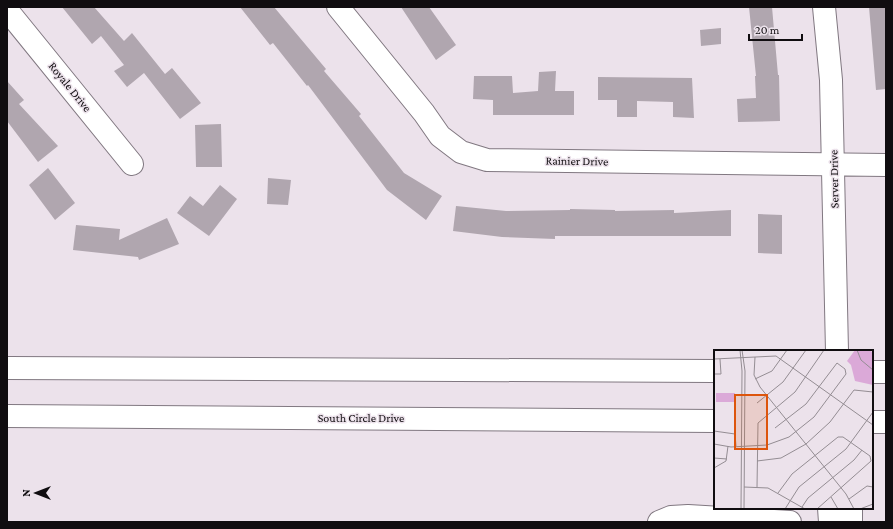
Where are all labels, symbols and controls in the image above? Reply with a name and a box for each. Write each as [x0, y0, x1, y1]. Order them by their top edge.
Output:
scale bar [749, 16, 802, 42]
text: 20 m [755, 23, 780, 37]
street label: Royale Drive [46, 59, 94, 115]
street label: Server Drive [826, 150, 842, 208]
street label: Rainier Drive [546, 153, 608, 169]
inset map [714, 350, 873, 509]
street label: South Circle Drive [318, 411, 404, 425]
north arrow [16, 473, 56, 513]
text: N [20, 489, 32, 497]

